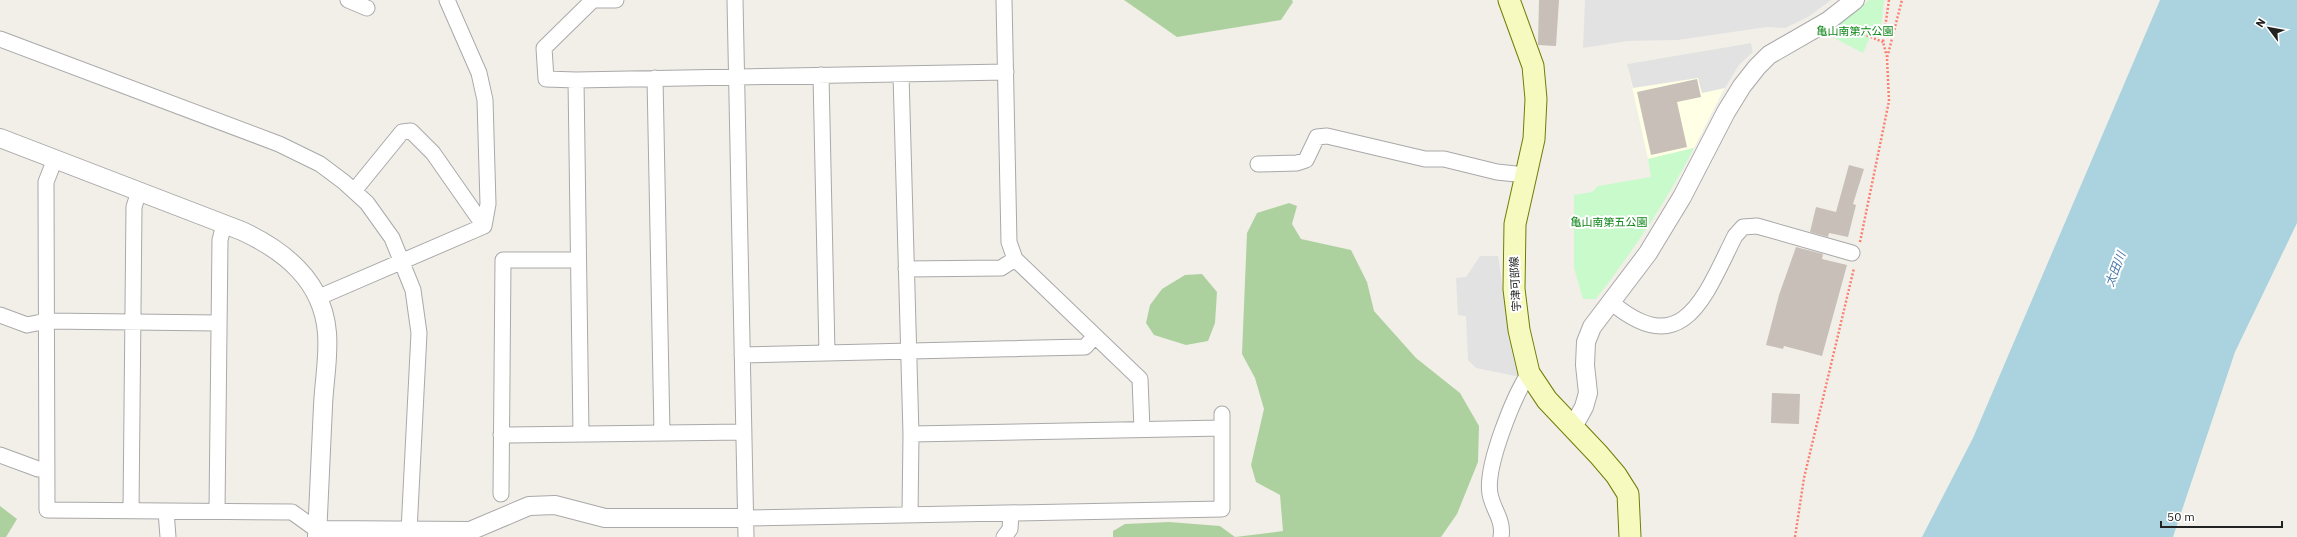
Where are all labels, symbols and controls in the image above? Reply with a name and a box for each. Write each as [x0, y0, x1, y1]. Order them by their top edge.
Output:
north arrow [2249, 8, 2289, 48]
text: N [2252, 16, 2269, 30]
park label: 亀山南第六公園 [1817, 24, 1894, 38]
park label: 亀山南第五公園 [1571, 215, 1648, 229]
water label: 太田川 [2102, 248, 2129, 288]
street label: 宇津可部線 [1507, 256, 1523, 312]
scale bar [2161, 503, 2282, 529]
text: 50 m [2167, 509, 2195, 524]

